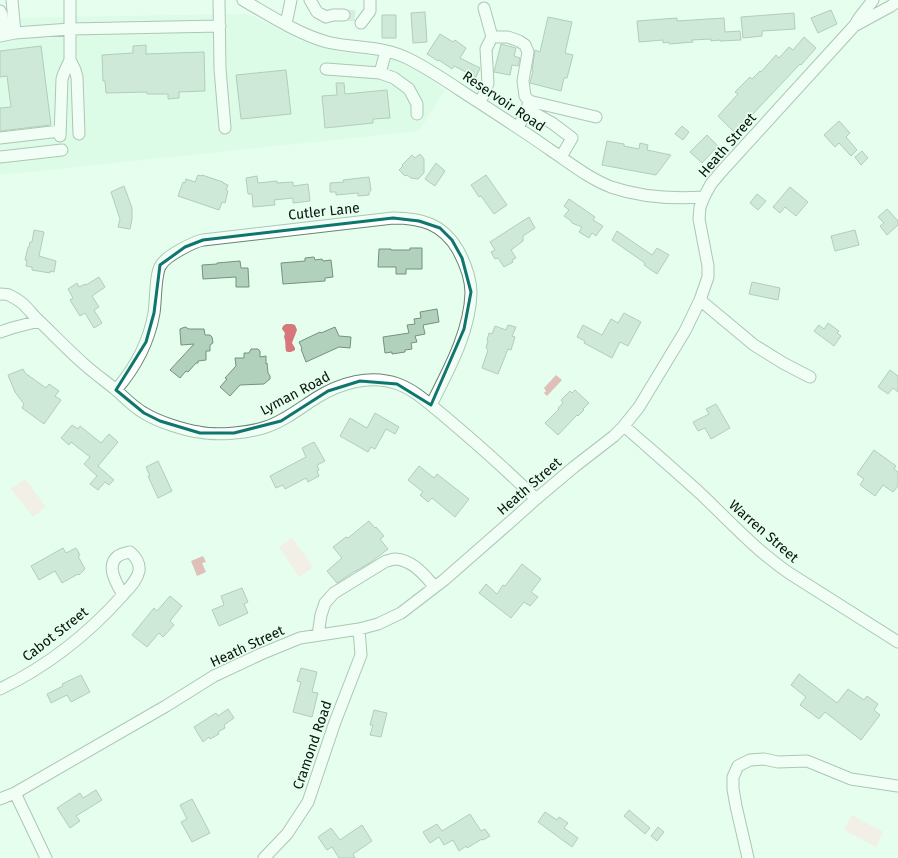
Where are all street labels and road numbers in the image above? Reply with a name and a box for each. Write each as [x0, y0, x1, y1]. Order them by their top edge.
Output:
street label: Reservoir Road [459, 68, 548, 135]
street label: Heath Street [695, 109, 761, 181]
street label: Cutler Lane [287, 199, 361, 224]
street label: Lyman Road [257, 368, 333, 419]
street label: Heath Street [494, 453, 566, 519]
street label: Warren Street [725, 497, 803, 567]
street label: Cabot Street [19, 603, 92, 665]
street label: Heath Street [208, 622, 288, 671]
street label: Cramond Road [289, 698, 336, 792]

